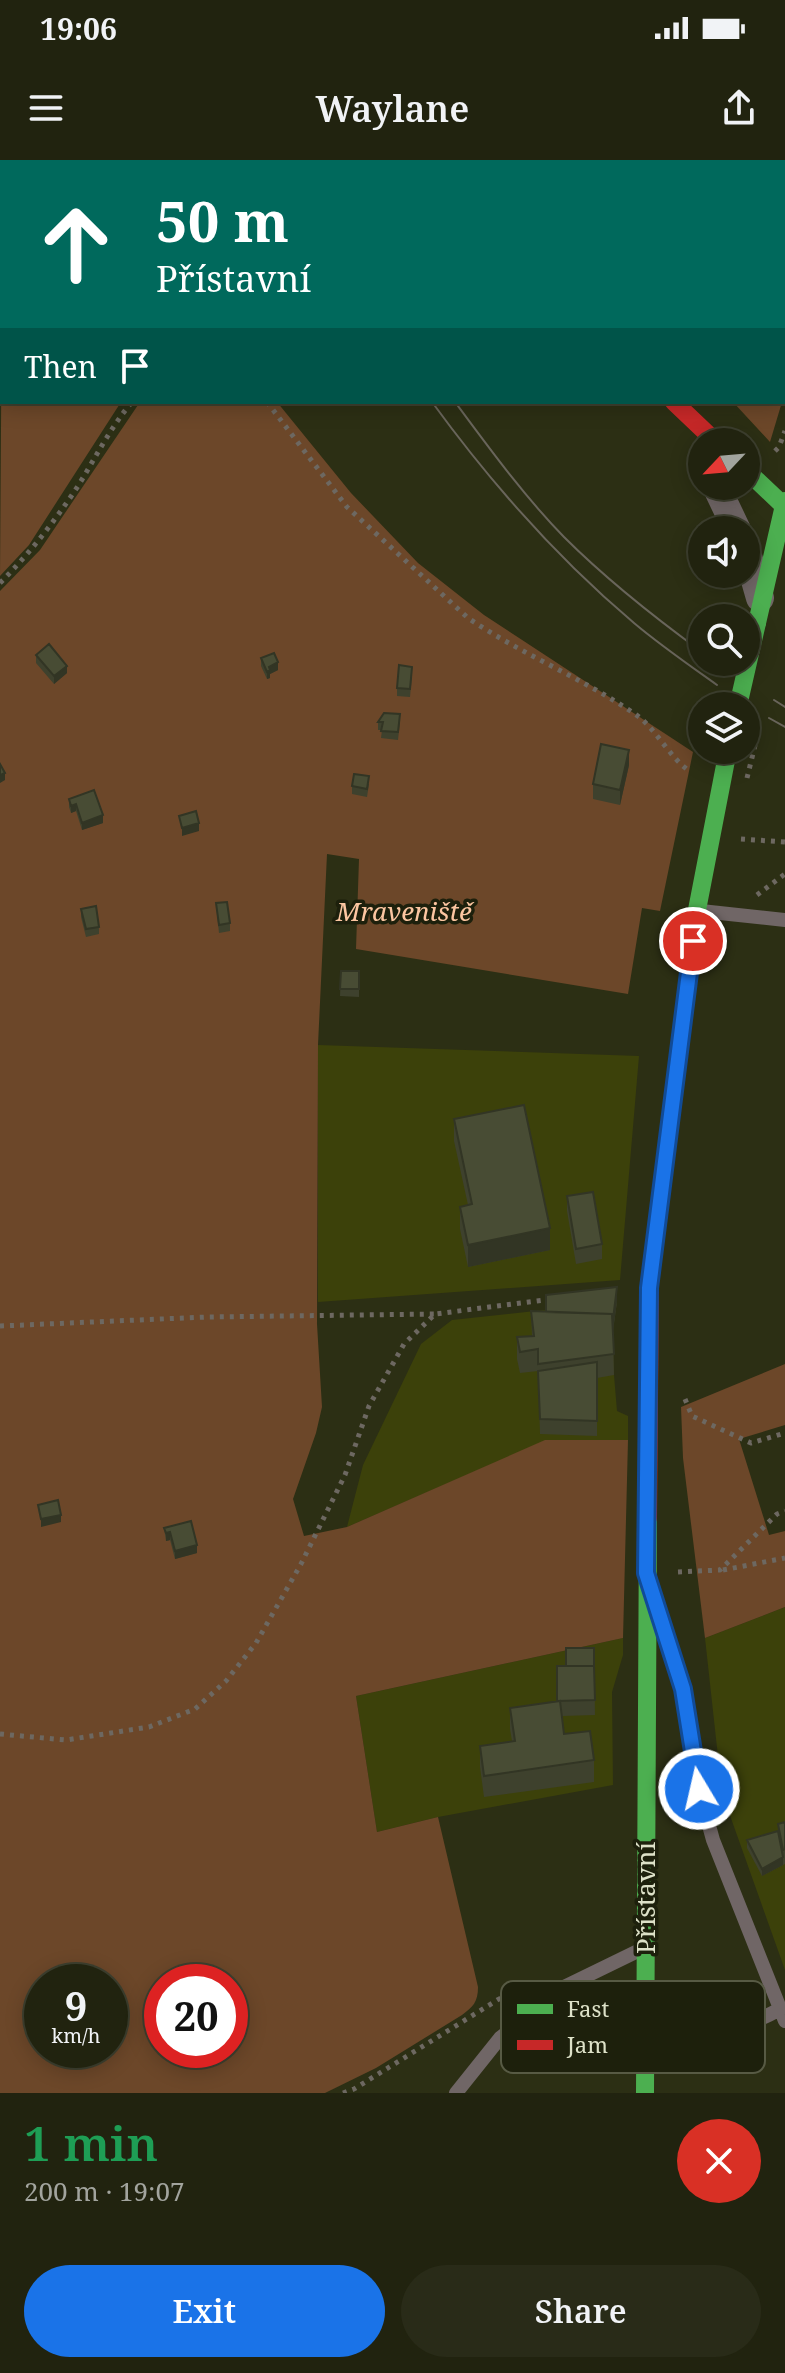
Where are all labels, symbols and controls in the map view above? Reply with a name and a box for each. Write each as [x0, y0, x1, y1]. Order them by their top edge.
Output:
text: 19:06 [40, 8, 117, 49]
text: Waylane [316, 84, 469, 133]
icon: menu [24, 86, 68, 130]
icon: share [717, 86, 761, 130]
text: 50 m [156, 182, 289, 258]
icon: ahead [24, 192, 128, 296]
text: Přístavní [156, 254, 311, 303]
icon: arrive [113, 344, 157, 388]
text: Then [24, 346, 97, 387]
north arrow [688, 428, 760, 500]
map controls [688, 428, 760, 764]
button: sound [688, 516, 760, 588]
button: search [688, 604, 760, 676]
button: layers [688, 692, 760, 764]
park label: Mraveniště [335, 893, 475, 929]
pin [659, 907, 727, 975]
icon: arrive [671, 919, 715, 963]
position arrow [657, 1747, 741, 1831]
street label: Přístavní [627, 1841, 663, 1954]
speed limit sign: 20 [144, 1964, 248, 2068]
text: 9 [65, 1978, 87, 2033]
legend [501, 1981, 765, 2073]
text: Fast [567, 1993, 609, 2023]
text: km/h [51, 2022, 101, 2049]
text: Jam [566, 2029, 608, 2059]
text: 1 min [24, 2110, 158, 2175]
button: close [677, 2119, 761, 2203]
text: 200 m · 19:07 [24, 2173, 185, 2209]
button: Exit [24, 2265, 385, 2357]
button: Share [401, 2265, 761, 2357]

